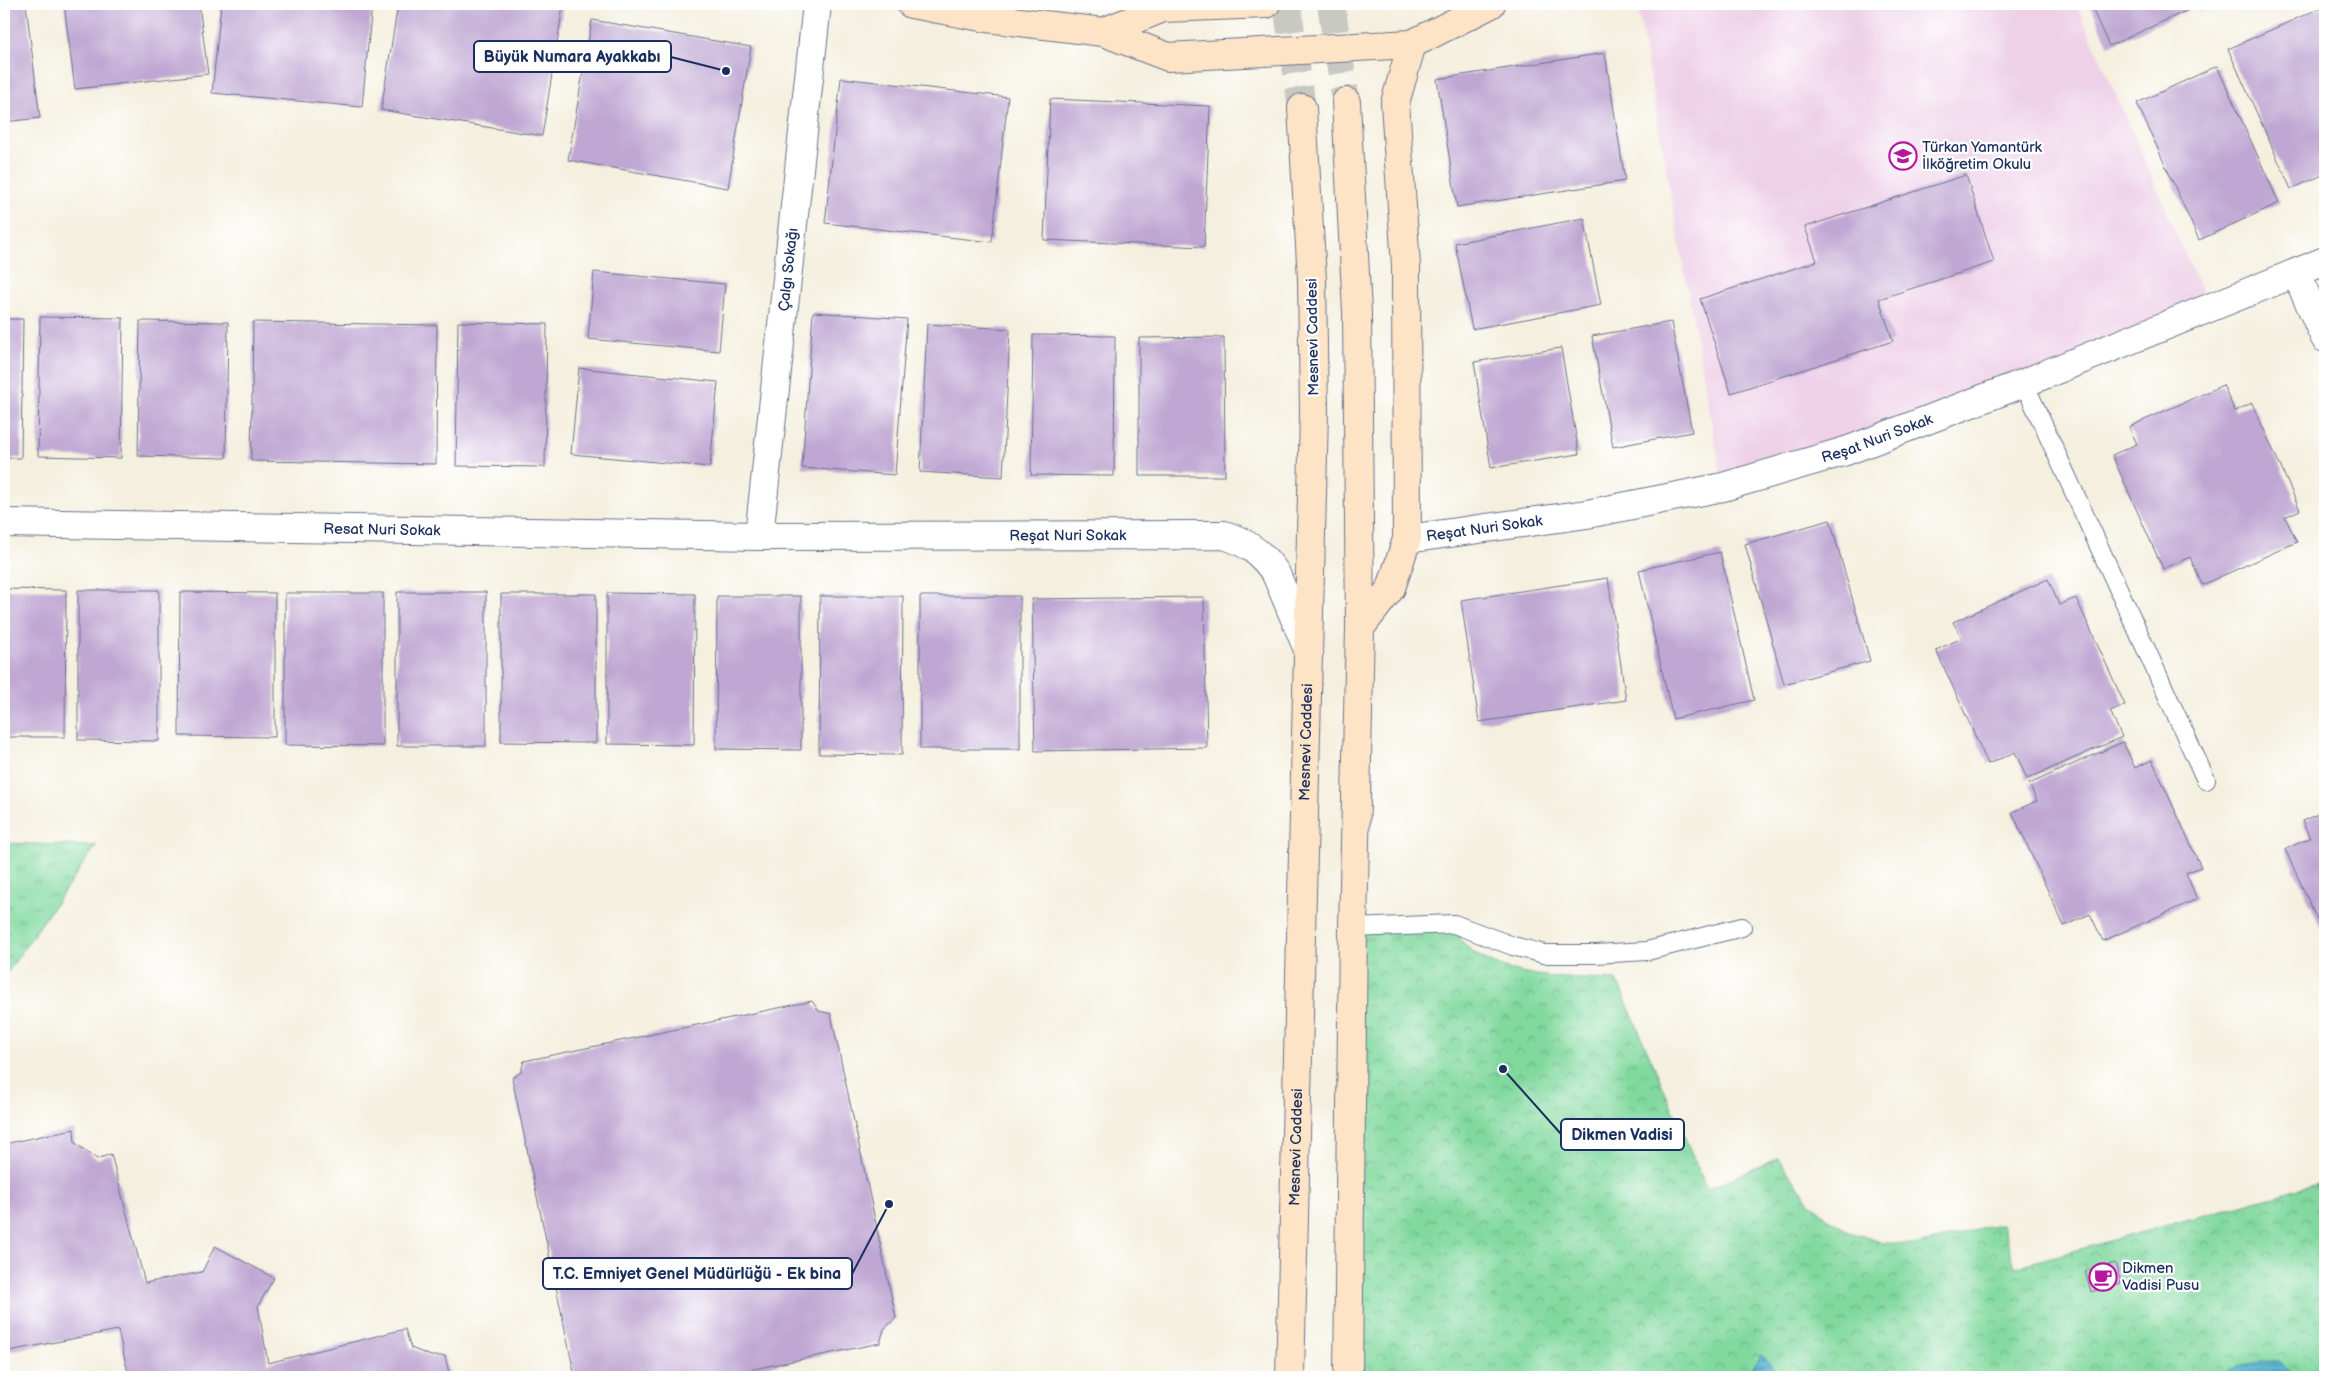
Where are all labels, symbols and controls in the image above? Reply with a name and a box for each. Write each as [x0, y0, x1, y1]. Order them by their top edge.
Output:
callout: Büyük Numara Ayakkabı [474, 41, 671, 72]
text: Büyük Numara Ayakkabı [483, 48, 661, 67]
place label: Türkan Yamantürk İlköğretim Okulu [1922, 138, 2043, 174]
school or university icon: Türkan Yamantürk İlköğretim Okulu [1888, 141, 1918, 171]
street label: Çalgı Sokağı [774, 227, 802, 312]
street label: Mesnevi Caddesi [1302, 278, 1324, 396]
street label: Reşat Nuri Sokak [1819, 409, 1936, 467]
street label: Reşat Nuri Sokak [1425, 511, 1544, 546]
street label: Resat Nuri Sokak [323, 519, 441, 540]
street label: Reşat Nuri Sokak [1009, 526, 1127, 545]
street label: Mesnevi Caddesi [1295, 683, 1317, 801]
street label: Mesnevi Caddesi [1285, 1088, 1307, 1206]
callout: Dikmen Vadisi [1561, 1119, 1684, 1150]
text: Dikmen Vadisi [1571, 1126, 1673, 1145]
callout: T.C. Emniyet Genel Müdürlüğü - Ek bina [543, 1258, 852, 1289]
place label: Dikmen Vadisi Pusu [2122, 1259, 2199, 1295]
cafe icon: Dikmen Vadisi Pusu [2088, 1262, 2118, 1292]
text: T.C. Emniyet Genel Müdürlüğü - Ek bina [553, 1265, 841, 1284]

